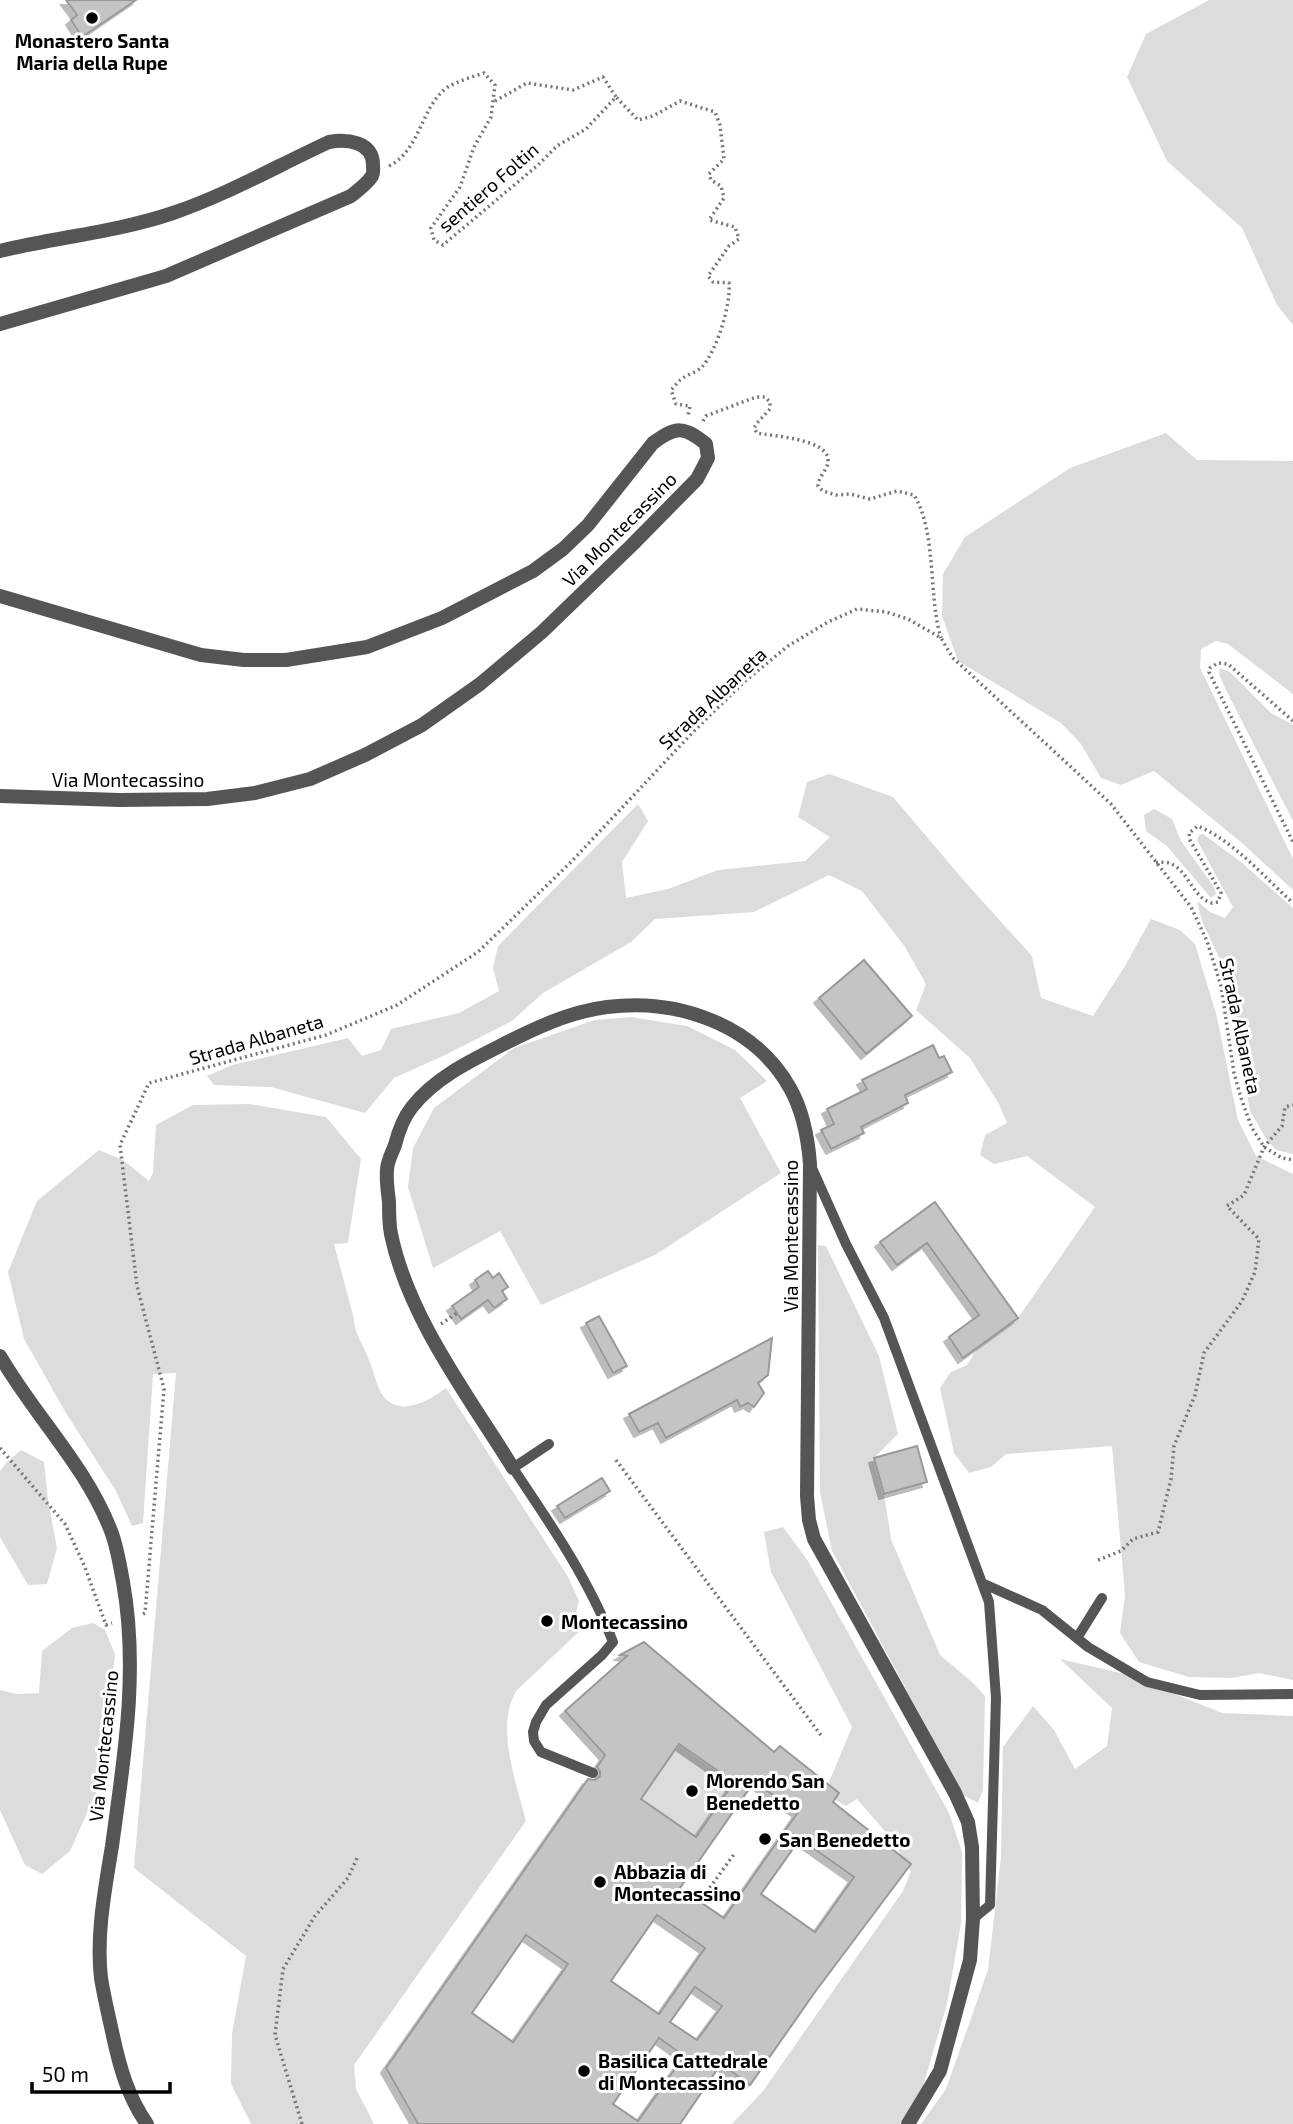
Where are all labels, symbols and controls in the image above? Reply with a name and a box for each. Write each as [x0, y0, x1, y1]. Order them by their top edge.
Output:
marker: Monastero Santa Maria della Rupe [84, 10, 100, 26]
place label: Monastero Santa Maria della Rupe [15, 29, 169, 74]
street label: sentiero Foltin [433, 137, 543, 237]
street label: Via Montecassino [557, 467, 681, 591]
street label: Strada Albaneta [653, 642, 771, 754]
street label: Via Montecassino [52, 768, 204, 791]
street label: Strada Albaneta [1215, 956, 1267, 1096]
street label: Strada Albaneta [186, 1009, 326, 1069]
street label: Via Montecassino [779, 1160, 802, 1312]
place label: Montecassino [561, 1610, 688, 1633]
marker: Montecassino [539, 1613, 555, 1629]
street label: Via Montecassino [84, 1669, 122, 1823]
place label: Morendo San Benedetto [706, 1769, 825, 1814]
marker: Morendo San Benedetto [684, 1783, 700, 1799]
place label: San Benedetto [779, 1828, 910, 1851]
marker: San Benedetto [757, 1831, 773, 1847]
place label: Abbazia di Montecassino [614, 1860, 741, 1905]
marker: Abbazia di Montecassino [592, 1874, 608, 1890]
place label: Basilica Cattedrale di Montecassino [598, 2049, 768, 2094]
scale bar [32, 2050, 170, 2094]
text: 50 m [42, 2061, 89, 2086]
marker: Basilica Cattedrale di Montecassino [576, 2063, 592, 2079]

